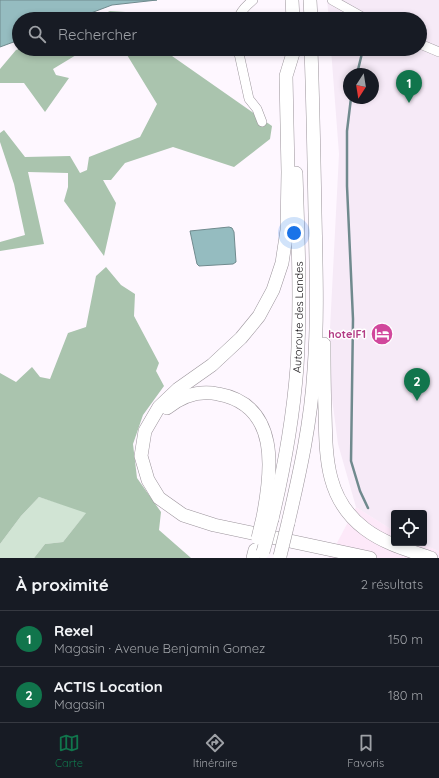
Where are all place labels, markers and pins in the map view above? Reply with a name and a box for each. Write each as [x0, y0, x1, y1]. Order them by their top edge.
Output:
pin: 1 [396, 70, 422, 103]
hotel icon: hotelF1 [369, 321, 395, 347]
place label: hotelF1 [328, 327, 366, 341]
pin: 2 [404, 368, 430, 401]

